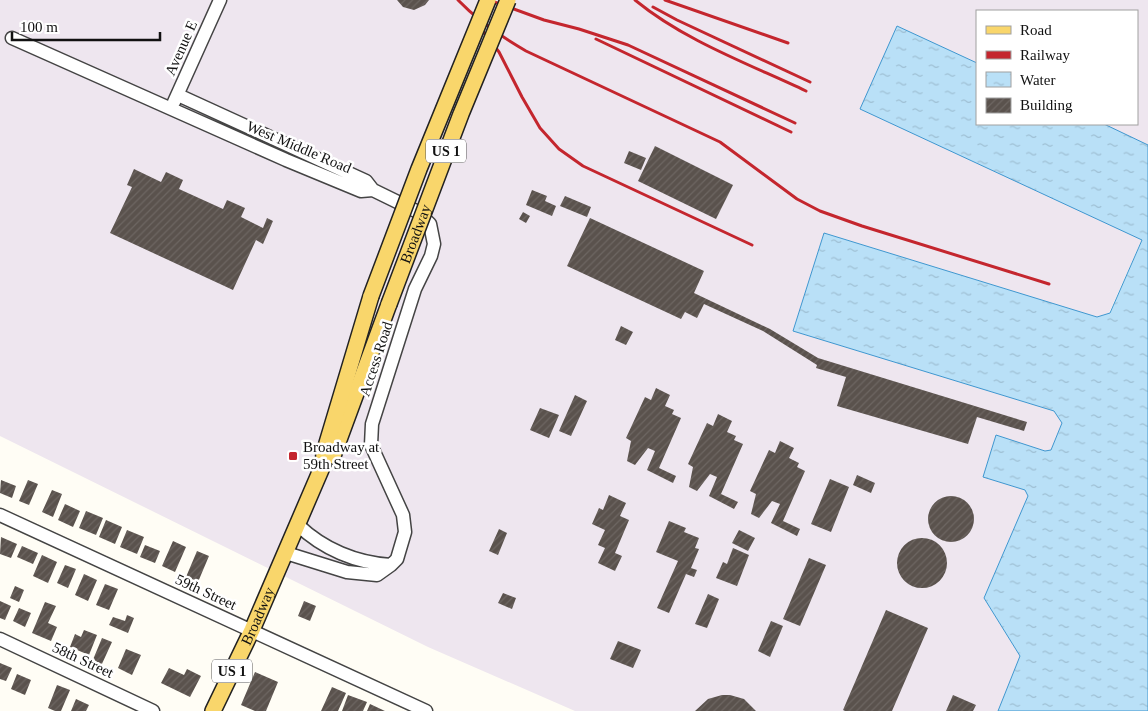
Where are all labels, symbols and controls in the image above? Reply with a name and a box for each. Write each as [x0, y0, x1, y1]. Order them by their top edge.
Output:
scale bar [12, 10, 160, 42]
legend [976, 10, 1138, 125]
street label: Avenue E [162, 18, 200, 78]
text: 100 m [20, 19, 58, 35]
text: Road [1020, 22, 1052, 38]
text: Railway [1020, 47, 1070, 63]
text: Water [1020, 72, 1055, 88]
text: Building [1020, 97, 1073, 113]
street label: West Middle Road [244, 118, 354, 176]
road number: US 1 [426, 140, 466, 162]
street label: Broadway [397, 202, 434, 266]
street label: Access Road [356, 319, 396, 399]
place label: Broadway at 59th Street [303, 439, 380, 472]
marker: Broadway at 59th Street [287, 450, 299, 462]
street label: 59th Street [173, 571, 240, 613]
street label: Broadway [238, 584, 278, 648]
street label: 58th Street [50, 639, 117, 681]
road number: US 1 [212, 659, 252, 682]

